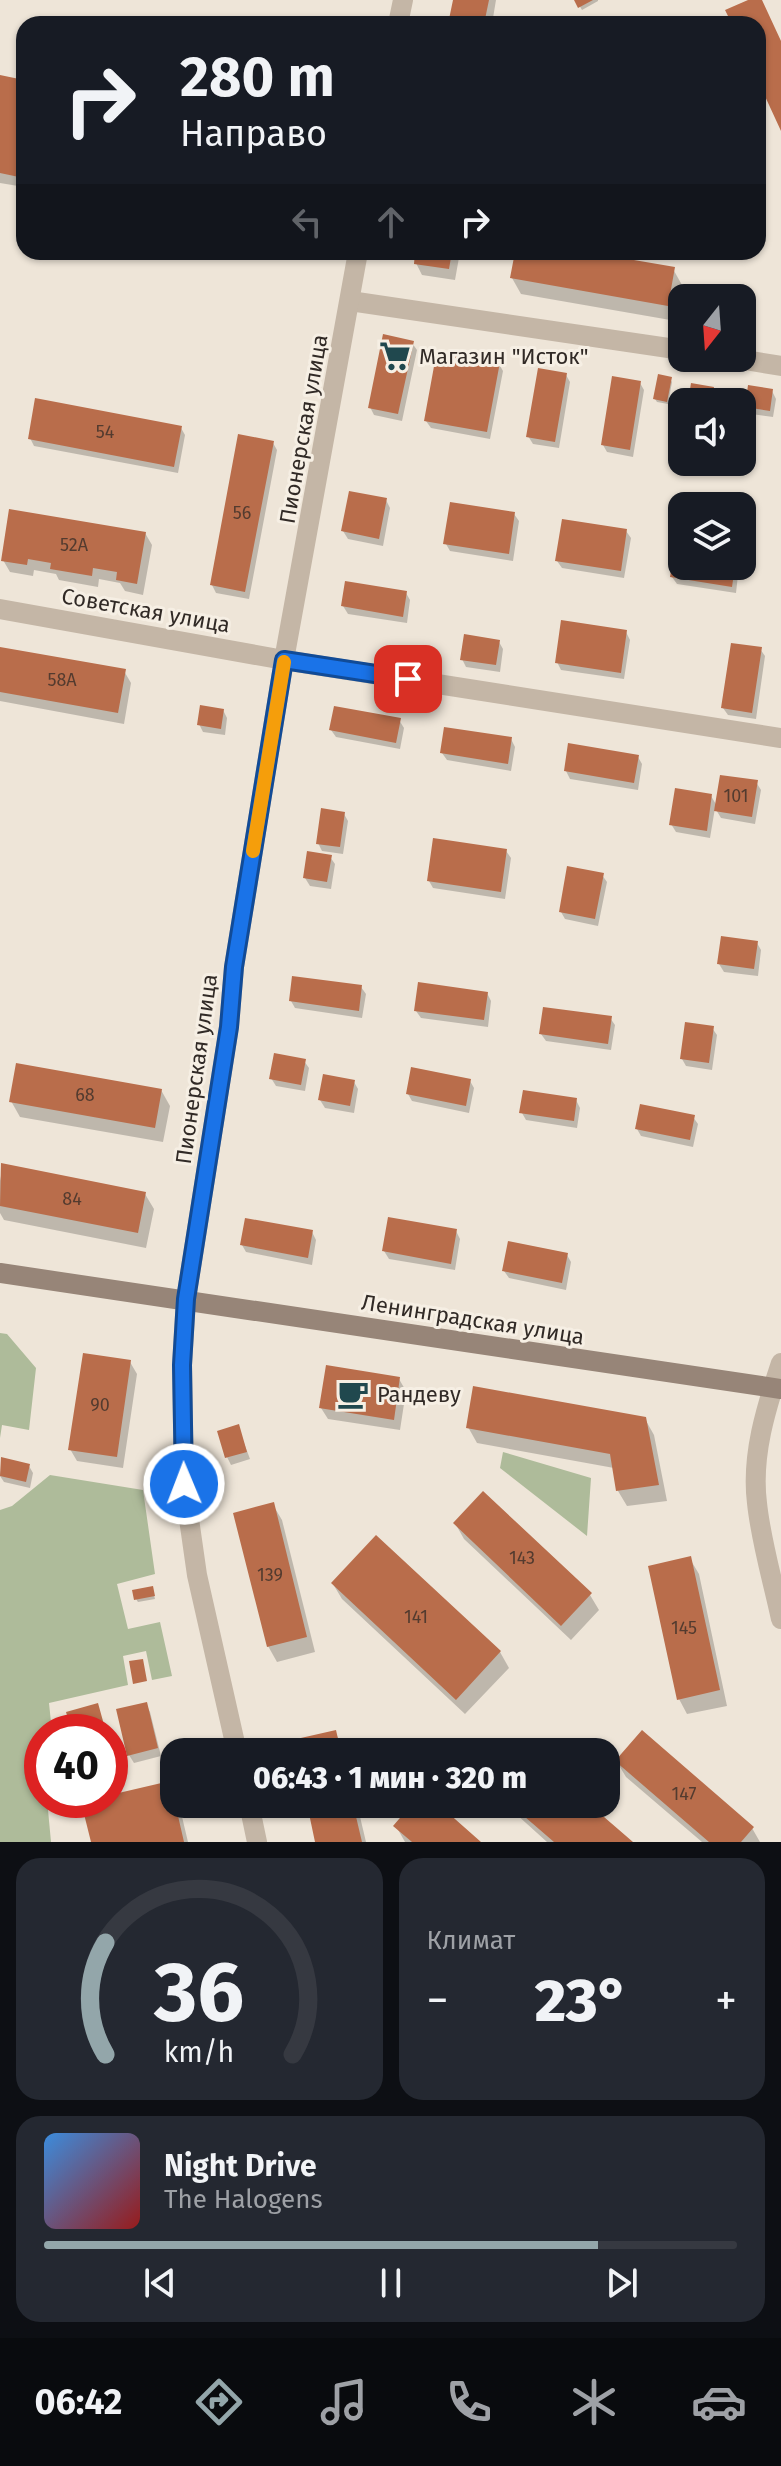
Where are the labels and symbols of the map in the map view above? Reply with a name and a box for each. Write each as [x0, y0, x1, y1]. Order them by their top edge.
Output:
north arrow [668, 284, 756, 372]
street label: Пионерская улица [274, 332, 333, 526]
supermarket icon: Магазин "Исток" [378, 339, 412, 373]
place label: Магазин "Исток" [419, 343, 588, 370]
house number: 54 [96, 421, 115, 443]
house number: 56 [233, 502, 251, 524]
house number: 52А [60, 534, 89, 556]
street label: Советская улица [60, 582, 232, 639]
pin [374, 645, 442, 713]
house number: 58А [47, 669, 77, 691]
house number: 101 [723, 785, 749, 807]
street label: Пионерская улица [170, 972, 223, 1166]
house number: 68 [75, 1084, 95, 1106]
house number: 84 [62, 1188, 82, 1210]
street label: Ленинградская улица [360, 1289, 586, 1350]
cafe icon: Рандеву [336, 1377, 370, 1411]
place label: Рандеву [377, 1381, 461, 1408]
house number: 90 [90, 1394, 110, 1416]
position arrow [142, 1442, 226, 1526]
house number: 143 [509, 1547, 535, 1569]
house number: 139 [257, 1564, 283, 1586]
house number: 141 [404, 1606, 428, 1628]
house number: 145 [671, 1617, 697, 1639]
speed limit sign: 40 [24, 1714, 128, 1818]
house number: 147 [672, 1783, 696, 1805]

